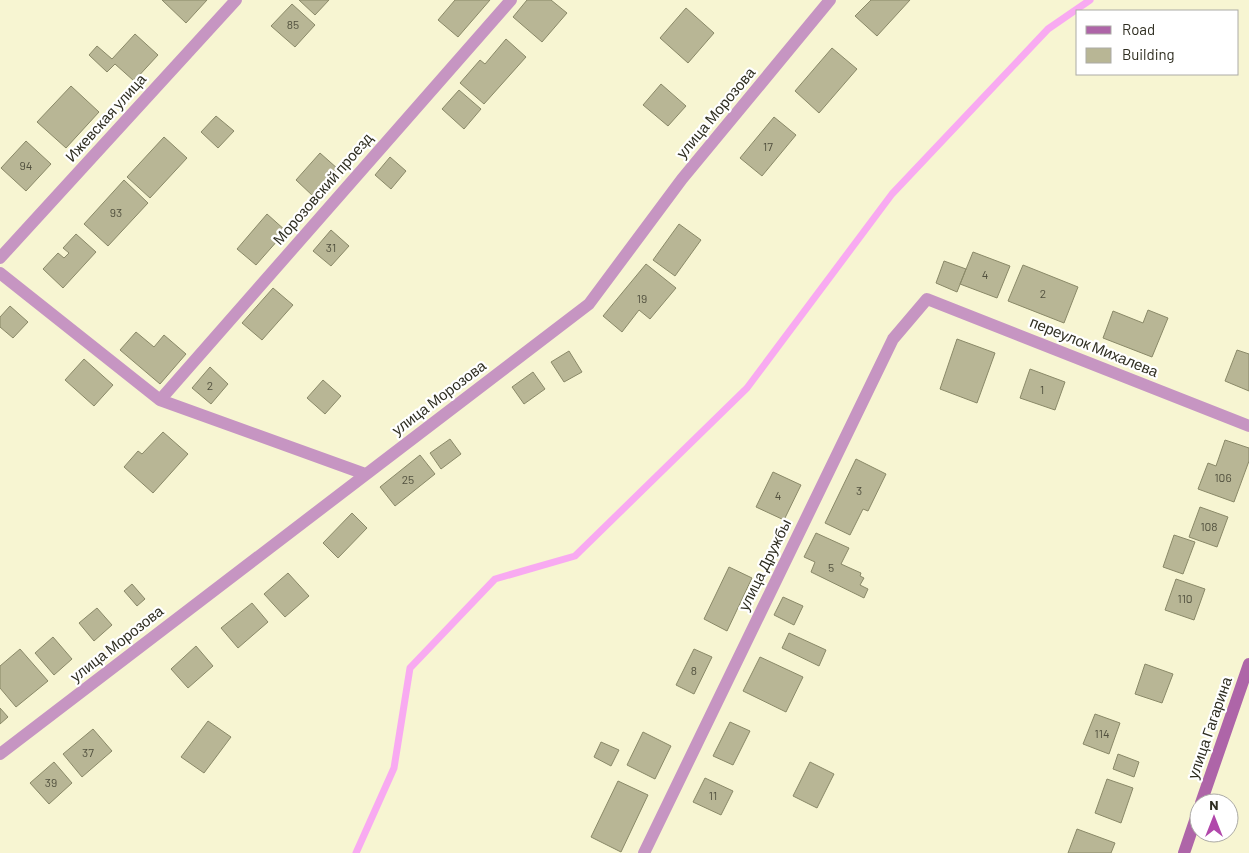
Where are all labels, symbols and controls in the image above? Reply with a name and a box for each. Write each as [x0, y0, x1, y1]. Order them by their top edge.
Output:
legend [1076, 10, 1239, 75]
house number: 85 [287, 17, 299, 31]
text: Road [1122, 20, 1155, 38]
text: Building [1122, 45, 1175, 63]
street label: улица Морозова [672, 63, 759, 161]
street label: Ижевская улица [61, 69, 150, 165]
street label: Морозовский проезд [269, 129, 376, 248]
house number: 17 [763, 139, 773, 153]
house number: 94 [20, 158, 32, 172]
house number: 93 [110, 205, 122, 219]
house number: 31 [326, 240, 336, 254]
house number: 4 [982, 267, 988, 281]
house number: 2 [1040, 286, 1046, 300]
house number: 19 [637, 291, 647, 305]
street label: переулок Михалева [1028, 312, 1162, 380]
street label: улица Морозова [388, 356, 489, 438]
house number: 2 [207, 378, 213, 392]
house number: 1 [1040, 382, 1044, 396]
house number: 106 [1214, 470, 1232, 484]
house number: 25 [402, 472, 414, 486]
house number: 3 [856, 483, 862, 497]
house number: 4 [775, 488, 781, 502]
street label: улица Дружбы [734, 516, 794, 613]
house number: 108 [1200, 519, 1218, 533]
house number: 5 [828, 560, 834, 574]
house number: 110 [1177, 591, 1193, 605]
street label: улица Морозова [66, 601, 167, 685]
house number: 8 [691, 663, 697, 677]
street label: улица Гагарина [1183, 674, 1235, 781]
house number: 114 [1094, 726, 1110, 740]
house number: 37 [82, 745, 94, 759]
house number: 39 [45, 775, 57, 789]
house number: 11 [709, 788, 717, 802]
north arrow [1189, 793, 1239, 843]
text: N [1209, 796, 1219, 813]

